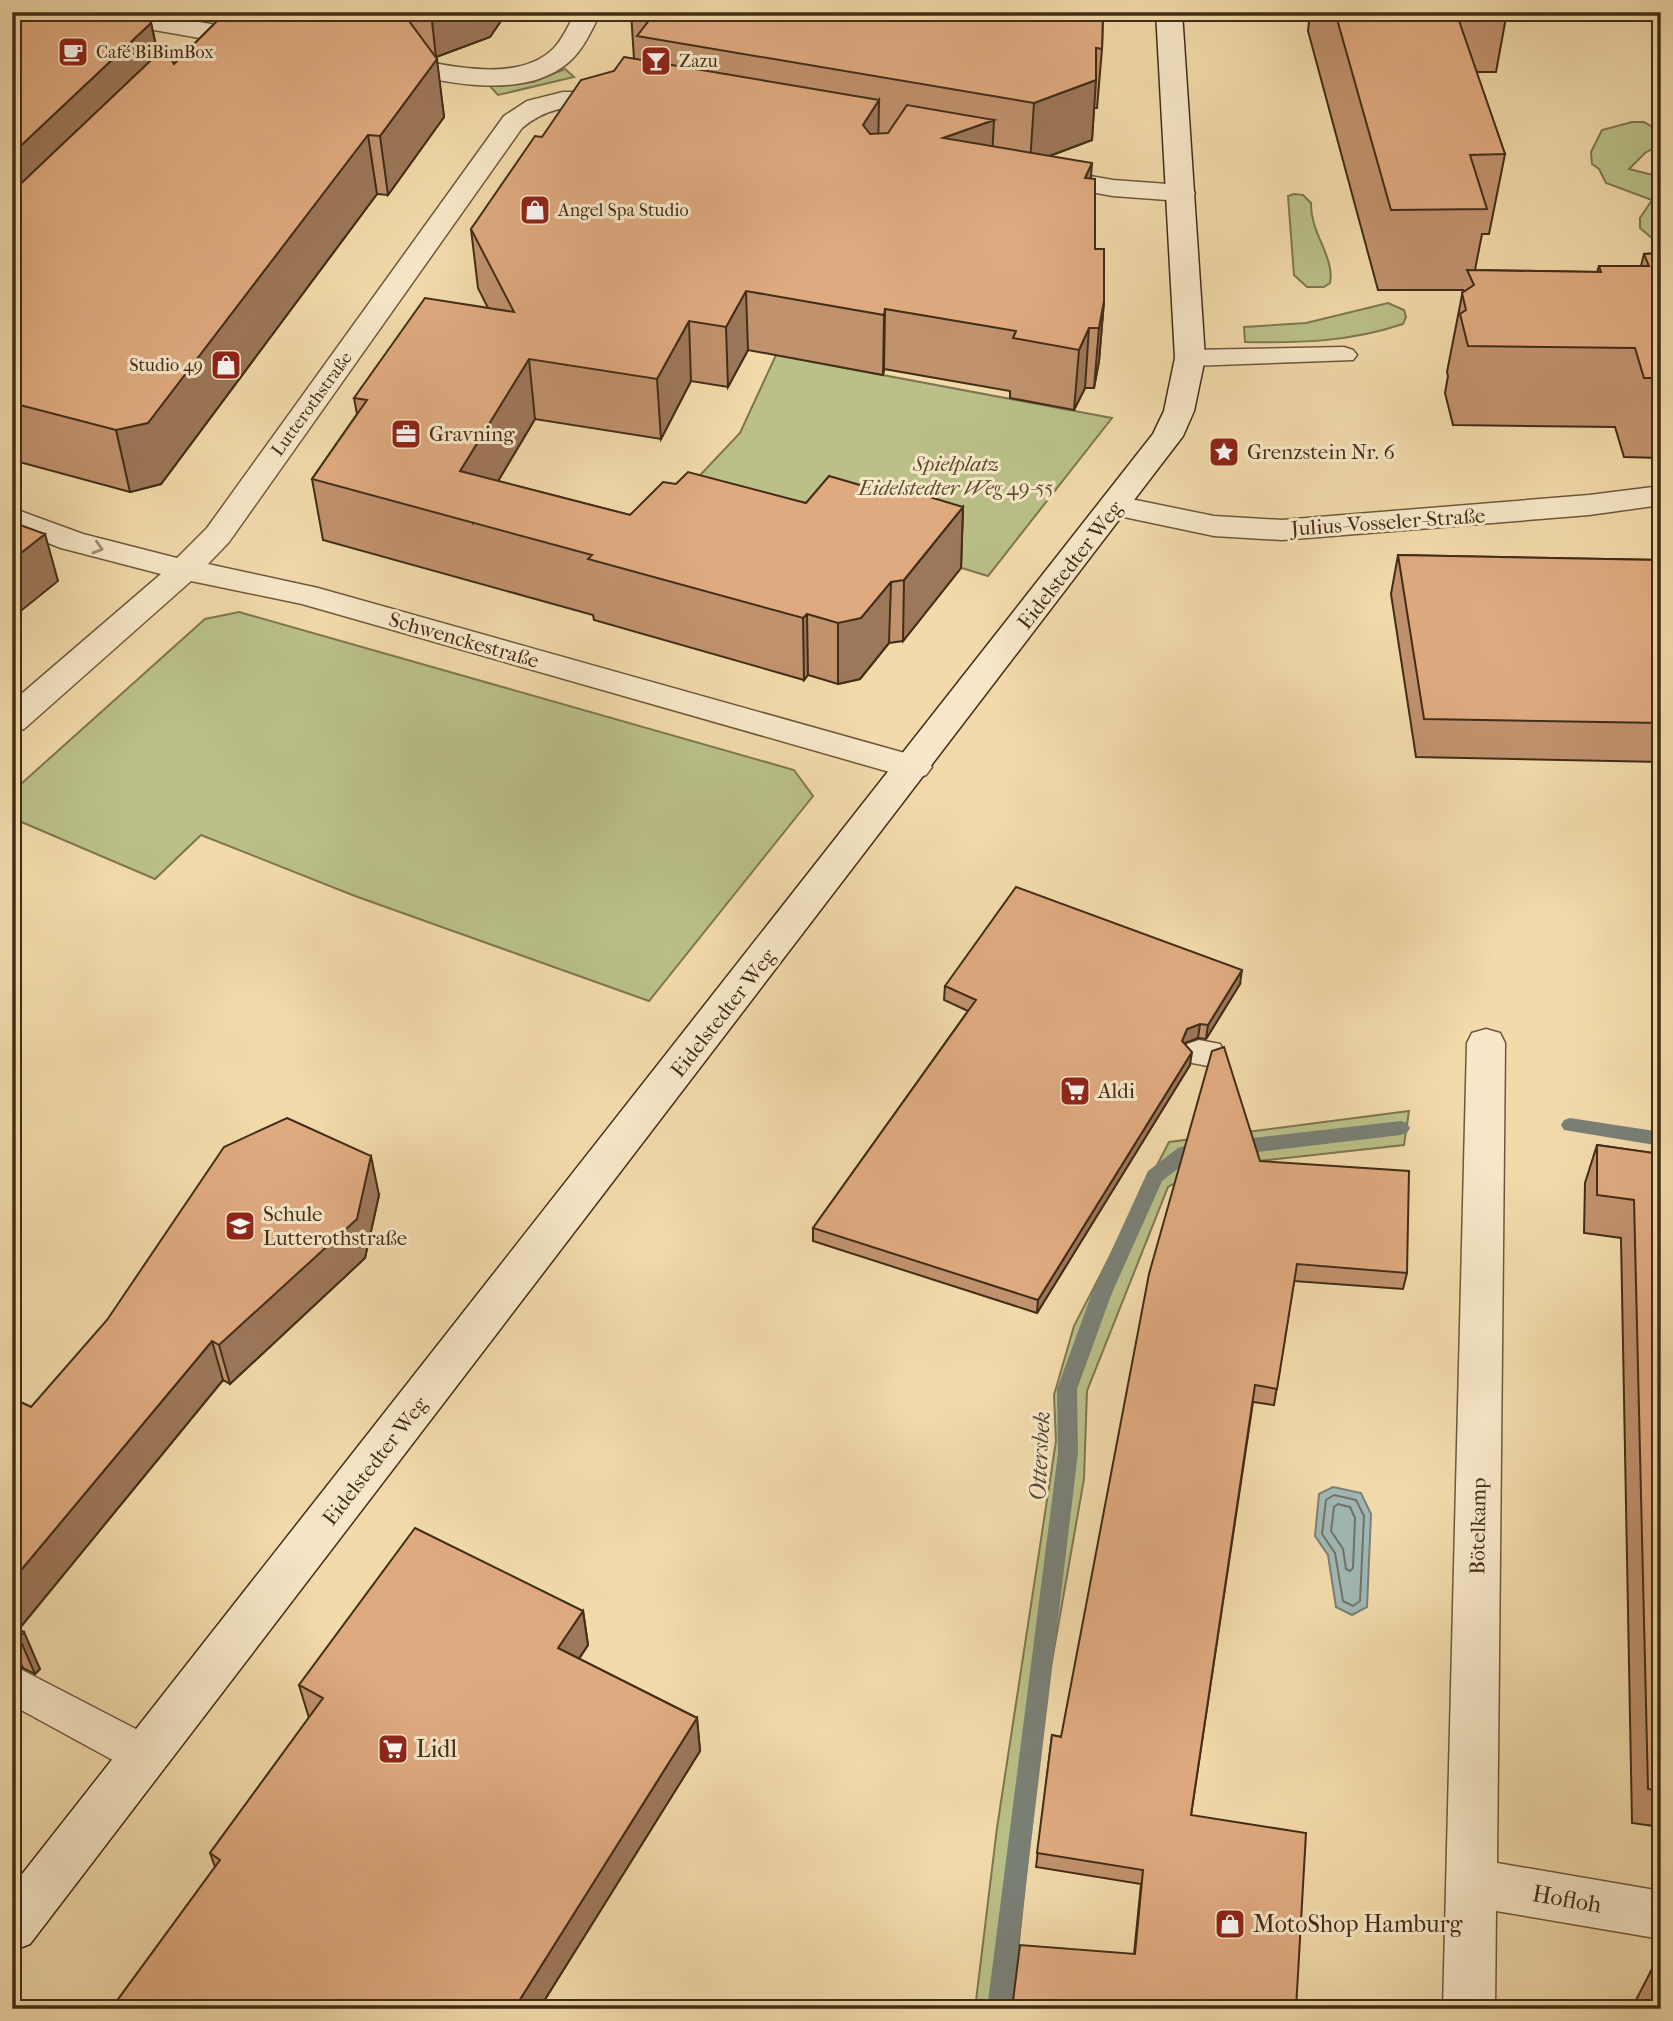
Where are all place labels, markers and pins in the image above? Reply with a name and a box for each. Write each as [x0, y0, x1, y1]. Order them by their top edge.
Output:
cafe icon: Café BiBimBox [56, 35, 90, 69]
place label: Café BiBimBox [96, 42, 214, 63]
bar icon: Zazu [639, 44, 673, 78]
place label: Zazu [679, 51, 718, 72]
shop icon: Angel Spa Studio [518, 193, 552, 227]
place label: Angel Spa Studio [557, 200, 689, 221]
shop icon: Studio 49 [209, 348, 243, 382]
place label: Studio 49 [129, 355, 203, 376]
office icon: Gravning [389, 417, 423, 451]
place label: Gravning [429, 422, 515, 446]
place icon: Grenzstein Nr. 6 [1207, 435, 1241, 469]
place label: Grenzstein Nr. 6 [1247, 440, 1395, 464]
supermarket icon: Aldi [1058, 1074, 1092, 1108]
place label: Aldi [1097, 1079, 1135, 1103]
place label: Schule Lutterothstraße [263, 1202, 407, 1250]
school or university icon: Schule Lutterothstraße [223, 1209, 257, 1243]
supermarket icon: Lidl [376, 1732, 410, 1766]
place label: Lidl [416, 1735, 457, 1763]
shop icon: MotoShop Hamburg [1213, 1907, 1247, 1941]
place label: MotoShop Hamburg [1253, 1910, 1464, 1938]

